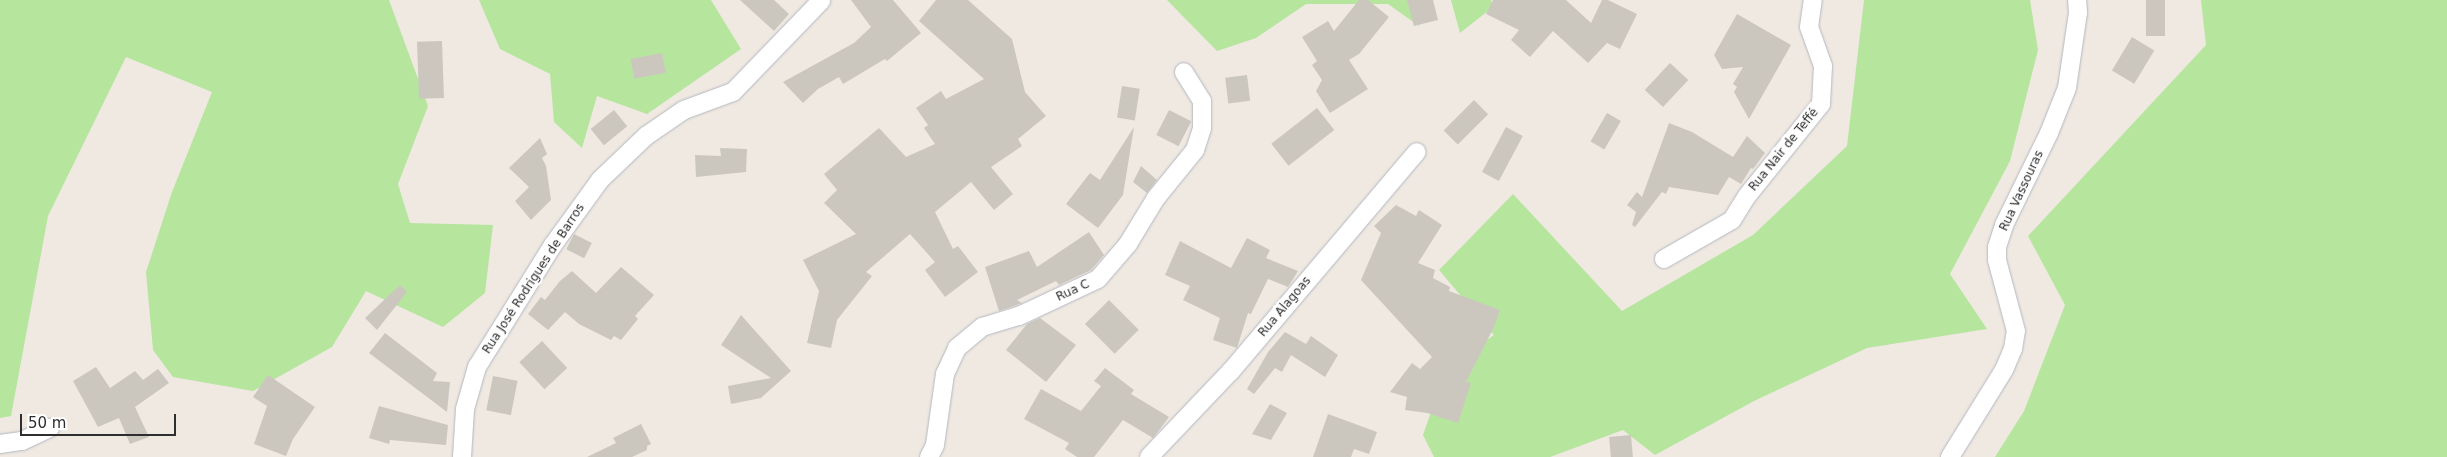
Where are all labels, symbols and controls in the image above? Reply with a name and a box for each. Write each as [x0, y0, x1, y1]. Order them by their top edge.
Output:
street label: Rua Nair de Teffé [1746, 106, 1822, 194]
street label: Rua Vassouras [1997, 148, 2047, 234]
street label: Rua José Rodrigues de Barros [480, 201, 588, 357]
street label: Rua Alagoas [1256, 274, 1314, 340]
street label: Rua C [1054, 277, 1092, 305]
scale bar [22, 404, 179, 436]
text: 50 m [28, 414, 66, 432]

